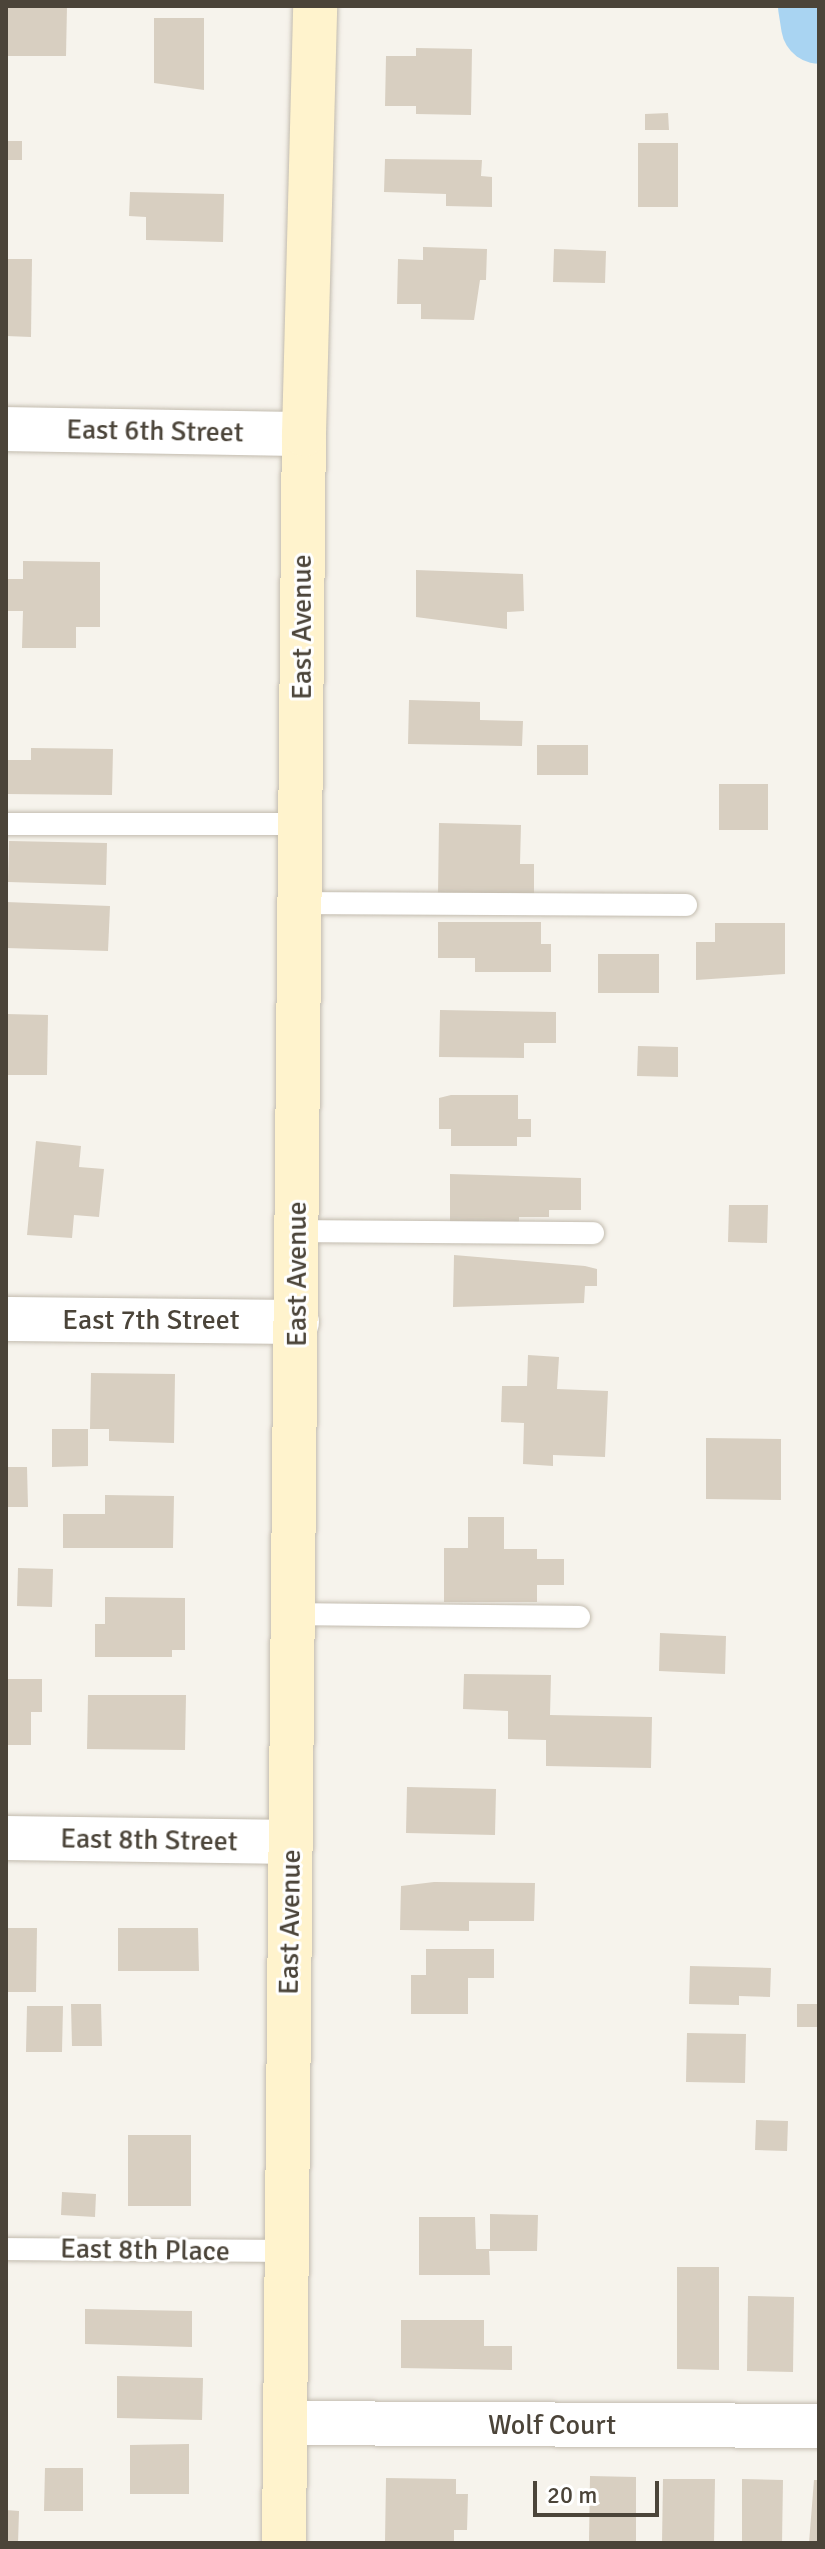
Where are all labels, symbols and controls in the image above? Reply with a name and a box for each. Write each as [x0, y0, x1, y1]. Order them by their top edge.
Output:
street label: East 6th Street [66, 413, 244, 449]
street label: East Avenue [285, 554, 319, 700]
street label: East Avenue [280, 1201, 314, 1347]
street label: East 7th Street [62, 1303, 240, 1337]
street label: East 8th Street [60, 1822, 238, 1858]
street label: East Avenue [272, 1849, 308, 1995]
street label: East 8th Place [60, 2232, 230, 2268]
street label: Wolf Court [488, 2408, 616, 2442]
scale bar [537, 2465, 663, 2515]
text: 20 m [547, 2480, 597, 2510]

